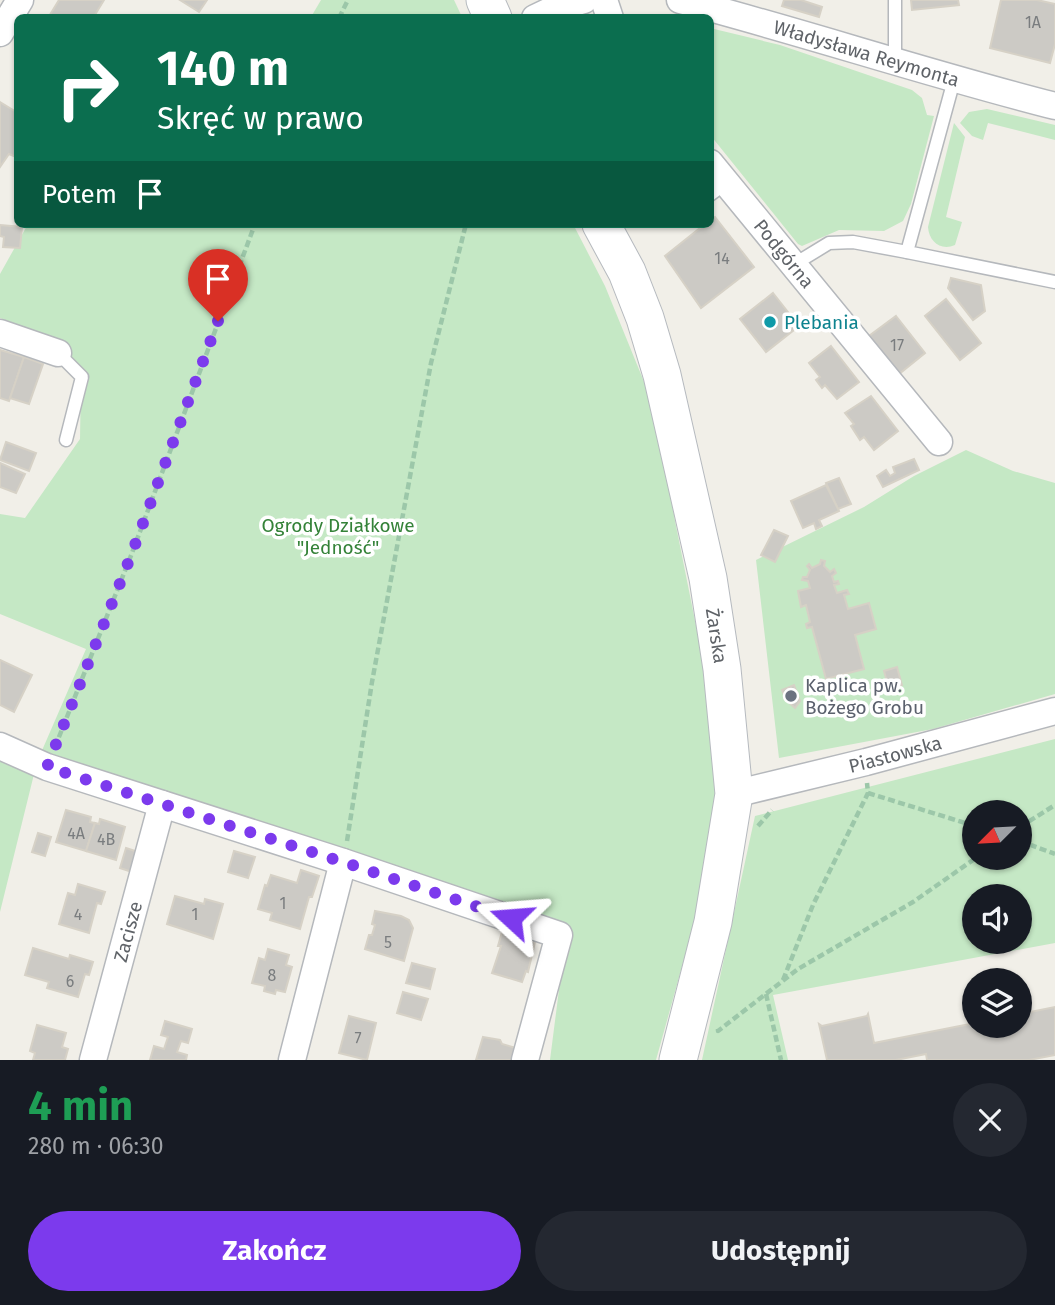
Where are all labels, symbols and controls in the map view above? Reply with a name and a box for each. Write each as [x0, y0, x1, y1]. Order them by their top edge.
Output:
house number: 1A [1025, 13, 1042, 32]
street label: Władysława Reymonta [771, 15, 962, 91]
text: 140 m [157, 39, 289, 98]
icon: right [42, 42, 133, 133]
text: Skręć w prawo [157, 99, 364, 137]
icon: arrive [131, 175, 169, 213]
text: Potem [42, 179, 117, 210]
street label: Podgórna [749, 214, 819, 293]
pin [188, 249, 248, 321]
house number: 14 [714, 249, 730, 268]
icon: arrive [199, 260, 237, 298]
place label: Plebania [784, 311, 859, 334]
marker: Plebania [762, 314, 778, 330]
house number: 17 [890, 336, 904, 355]
park label: Ogrody Działkowe "Jedność" [261, 514, 415, 559]
street label: Żarska [701, 606, 732, 665]
place label: Kaplica pw. Bożego Grobu [805, 674, 924, 719]
marker: Kaplica pw. Bożego Grobu [783, 688, 799, 704]
street label: Piastowska [846, 731, 944, 777]
north arrow [962, 800, 1032, 870]
map controls [962, 800, 1032, 1038]
house number: 4A [67, 824, 86, 843]
house number: 4B [97, 830, 115, 849]
position arrow [474, 881, 548, 955]
button: sound [962, 884, 1032, 954]
house number: 1 [280, 894, 286, 913]
street label: Zacisze [108, 899, 147, 964]
house number: 4 [74, 905, 83, 924]
house number: 1 [192, 905, 198, 924]
house number: 5 [384, 933, 392, 952]
house number: 8 [268, 966, 277, 985]
button: layers [962, 968, 1032, 1038]
house number: 6 [66, 972, 74, 991]
house number: 7 [354, 1029, 362, 1048]
text: 4 min [28, 1081, 133, 1131]
button: close [953, 1083, 1027, 1157]
text: 280 m · 06:30 [28, 1132, 164, 1160]
button: Zakończ [28, 1211, 521, 1291]
button: Udostępnij [535, 1211, 1027, 1291]

